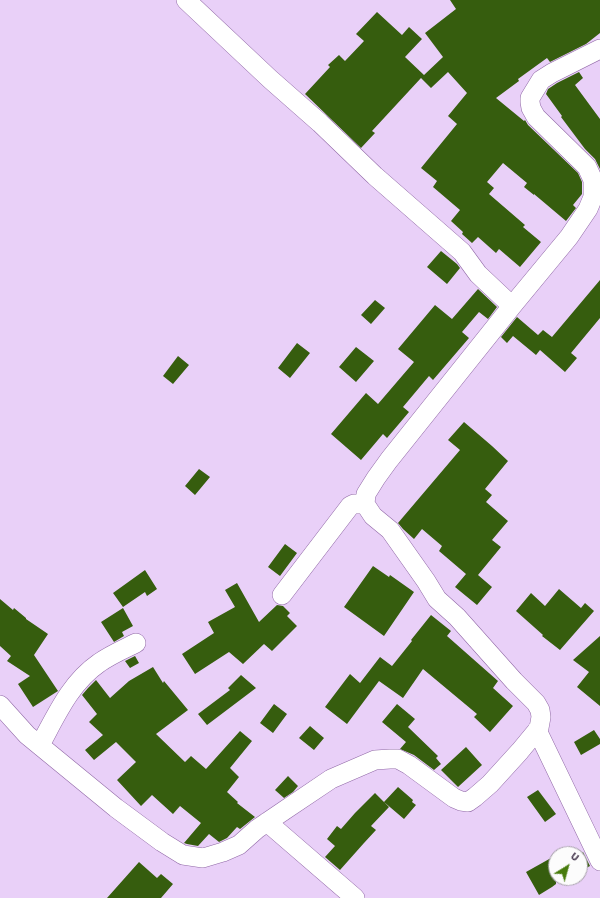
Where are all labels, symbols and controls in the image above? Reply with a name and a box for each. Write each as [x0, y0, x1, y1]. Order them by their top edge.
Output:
north arrow [548, 846, 588, 886]
text: U [569, 850, 581, 863]

